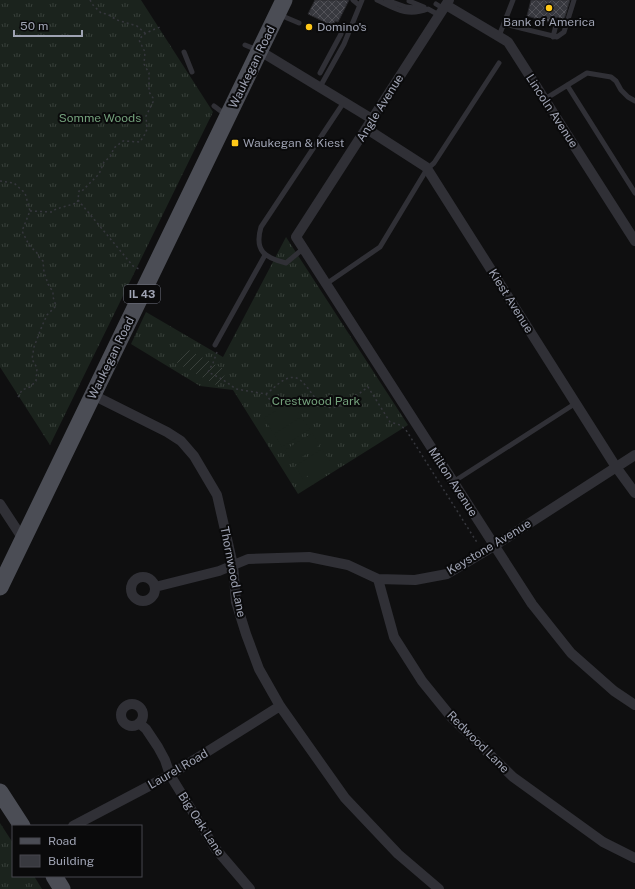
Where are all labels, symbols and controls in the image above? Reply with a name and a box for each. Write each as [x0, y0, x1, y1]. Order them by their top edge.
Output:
marker: Bank of America [544, 3, 554, 13]
scale bar [14, 12, 82, 38]
place label: Bank of America [503, 15, 595, 29]
text: 50 m [20, 19, 48, 33]
place label: Domino's [317, 20, 367, 34]
marker: Domino's [304, 22, 314, 32]
street label: Waukegan Road [226, 23, 278, 111]
street label: Angle Avenue [354, 71, 406, 144]
street label: Lincoln Avenue [523, 72, 581, 151]
park label: Somme Woods [59, 111, 141, 125]
place label: Waukegan & Kiest [243, 136, 345, 150]
marker: Waukegan & Kiest [230, 138, 240, 148]
street label: Kiest Avenue [486, 266, 536, 336]
road number: IL 43 [124, 285, 160, 303]
street label: Waukegan Road [85, 314, 137, 402]
park label: Crestwood Park [272, 394, 361, 408]
street label: Milton Avenue [426, 445, 481, 519]
street label: Keystone Avenue [444, 516, 534, 578]
street label: Thornwood Lane [217, 525, 249, 619]
street label: Redwood Lane [444, 708, 512, 776]
street label: Laurel Road [146, 746, 210, 792]
street label: Big Oak Lane [175, 789, 227, 859]
legend [12, 825, 142, 877]
text: Road [48, 834, 76, 848]
text: Building [48, 854, 94, 868]

